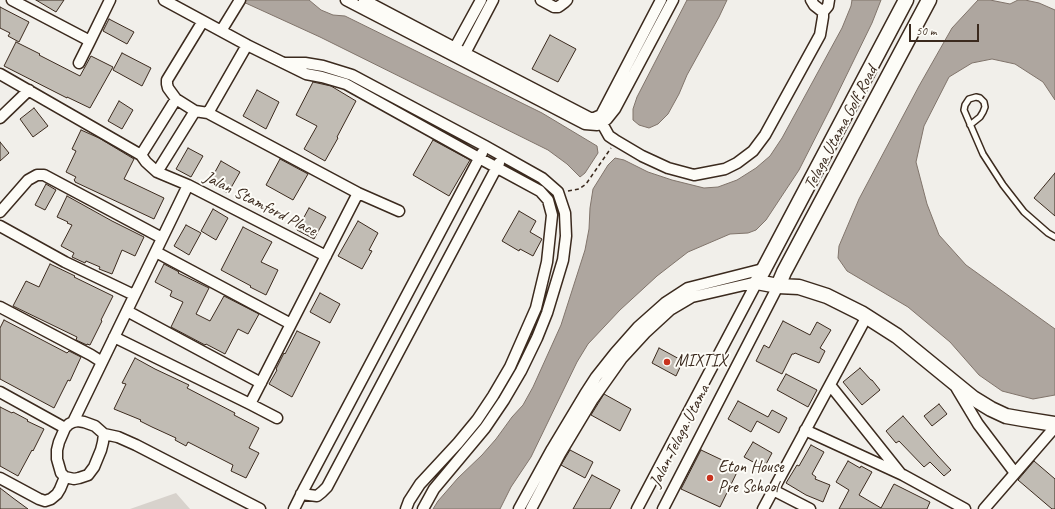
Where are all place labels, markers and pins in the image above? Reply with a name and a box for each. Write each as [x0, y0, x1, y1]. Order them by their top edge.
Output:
place label: MIXTIX [675, 352, 727, 372]
marker: MIXTIX [662, 357, 672, 367]
place label: Eton House Pre School [718, 458, 784, 498]
marker: Eton House Pre School [705, 473, 715, 483]

